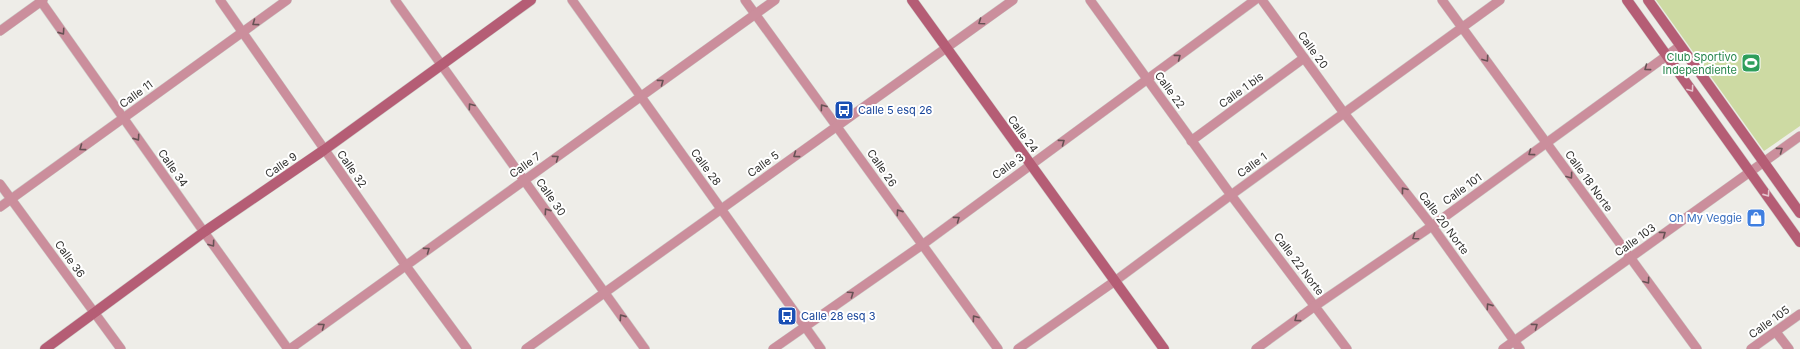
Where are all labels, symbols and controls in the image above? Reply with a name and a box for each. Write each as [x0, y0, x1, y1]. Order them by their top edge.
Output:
one-way arrow [979, 17, 986, 24]
one-way arrow [253, 18, 260, 25]
one-way arrow [57, 28, 65, 35]
street label: Calle 20 [1295, 29, 1331, 71]
place label: Club Sportivo Independiente [1663, 50, 1737, 77]
sports icon: Club Sportivo Independiente [1740, 52, 1762, 74]
one-way arrow [1174, 55, 1181, 62]
one-way arrow [1481, 55, 1488, 62]
one-way arrow [1645, 63, 1652, 70]
street label: Calle 22 [1152, 69, 1188, 111]
street label: Calle 1 bis [1216, 69, 1266, 111]
street label: Calle 11 [117, 77, 155, 111]
one-way arrow [657, 79, 664, 87]
one-way arrow [1686, 84, 1693, 91]
bus stop icon: Calle 5 esq 26 [833, 99, 855, 121]
one-way arrow [469, 103, 476, 110]
place label: Calle 5 esq 26 [858, 103, 933, 117]
one-way arrow [821, 104, 828, 111]
street label: Calle 24 [1005, 113, 1041, 155]
one-way arrow [132, 134, 139, 141]
one-way arrow [1057, 140, 1064, 147]
one-way arrow [79, 143, 86, 151]
street label: Calle 34 [155, 146, 191, 190]
street label: Calle 28 [688, 146, 724, 188]
street label: Calle 26 [864, 147, 900, 190]
street label: Calle 32 [334, 148, 370, 190]
street label: Calle 5 [744, 148, 782, 180]
one-way arrow [1529, 148, 1536, 155]
street label: Calle 18 Norte [1562, 148, 1616, 214]
one-way arrow [1775, 148, 1782, 155]
street label: Calle 9 [262, 149, 300, 181]
street label: Calle 7 [507, 149, 543, 181]
street label: Calle 1 [1234, 149, 1270, 181]
one-way arrow [793, 150, 800, 158]
street label: Calle 3 [989, 150, 1027, 182]
one-way arrow [551, 156, 558, 163]
street label: Calle 101 [1440, 170, 1484, 208]
one-way arrow [1566, 171, 1573, 178]
street label: Calle 30 [533, 175, 569, 219]
one-way arrow [1402, 187, 1409, 194]
street label: Calle 20 Norte [1416, 189, 1472, 257]
one-way arrow [1762, 190, 1770, 197]
shop icon: Oh My Veggie [1745, 207, 1767, 229]
one-way arrow [544, 208, 552, 215]
one-way arrow [897, 210, 904, 217]
place label: Oh My Veggie [1669, 211, 1742, 225]
one-way arrow [952, 217, 959, 224]
street label: Calle 103 [1612, 220, 1658, 260]
street label: Calle 22 Norte [1271, 230, 1327, 298]
one-way arrow [1412, 232, 1419, 240]
one-way arrow [1658, 232, 1665, 239]
street label: Calle 36 [52, 238, 88, 281]
one-way arrow [207, 240, 214, 247]
one-way arrow [423, 248, 430, 255]
one-way arrow [1642, 276, 1649, 283]
one-way arrow [846, 292, 853, 299]
street label: Calle 105 [1746, 302, 1792, 342]
one-way arrow [1486, 303, 1494, 310]
bus stop icon: Calle 28 esq 3 [776, 305, 798, 327]
place label: Calle 28 esq 3 [801, 309, 876, 323]
one-way arrow [619, 314, 627, 321]
one-way arrow [973, 315, 980, 322]
one-way arrow [1294, 315, 1301, 322]
one-way arrow [318, 323, 325, 331]
one-way arrow [1530, 324, 1537, 331]

